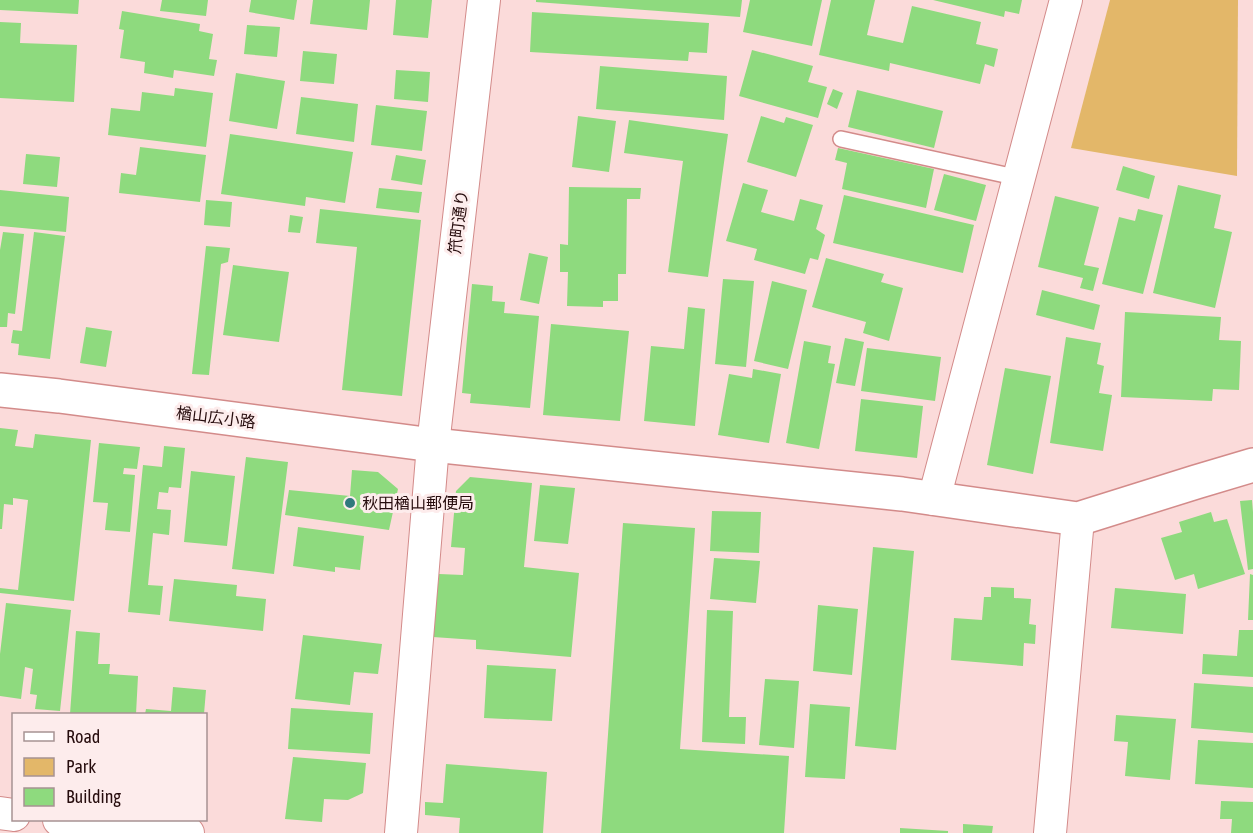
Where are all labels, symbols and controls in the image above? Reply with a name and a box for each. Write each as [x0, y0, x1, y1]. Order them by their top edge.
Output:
street label: 笊町通り [445, 189, 471, 255]
street label: 楢山広小路 [175, 403, 257, 431]
place label: 秋田楢山郵便局 [362, 494, 474, 512]
marker: 秋田楢山郵便局 [343, 496, 357, 510]
legend [12, 713, 207, 821]
text: Road [66, 726, 100, 747]
text: Park [66, 756, 96, 777]
text: Building [66, 786, 121, 807]

